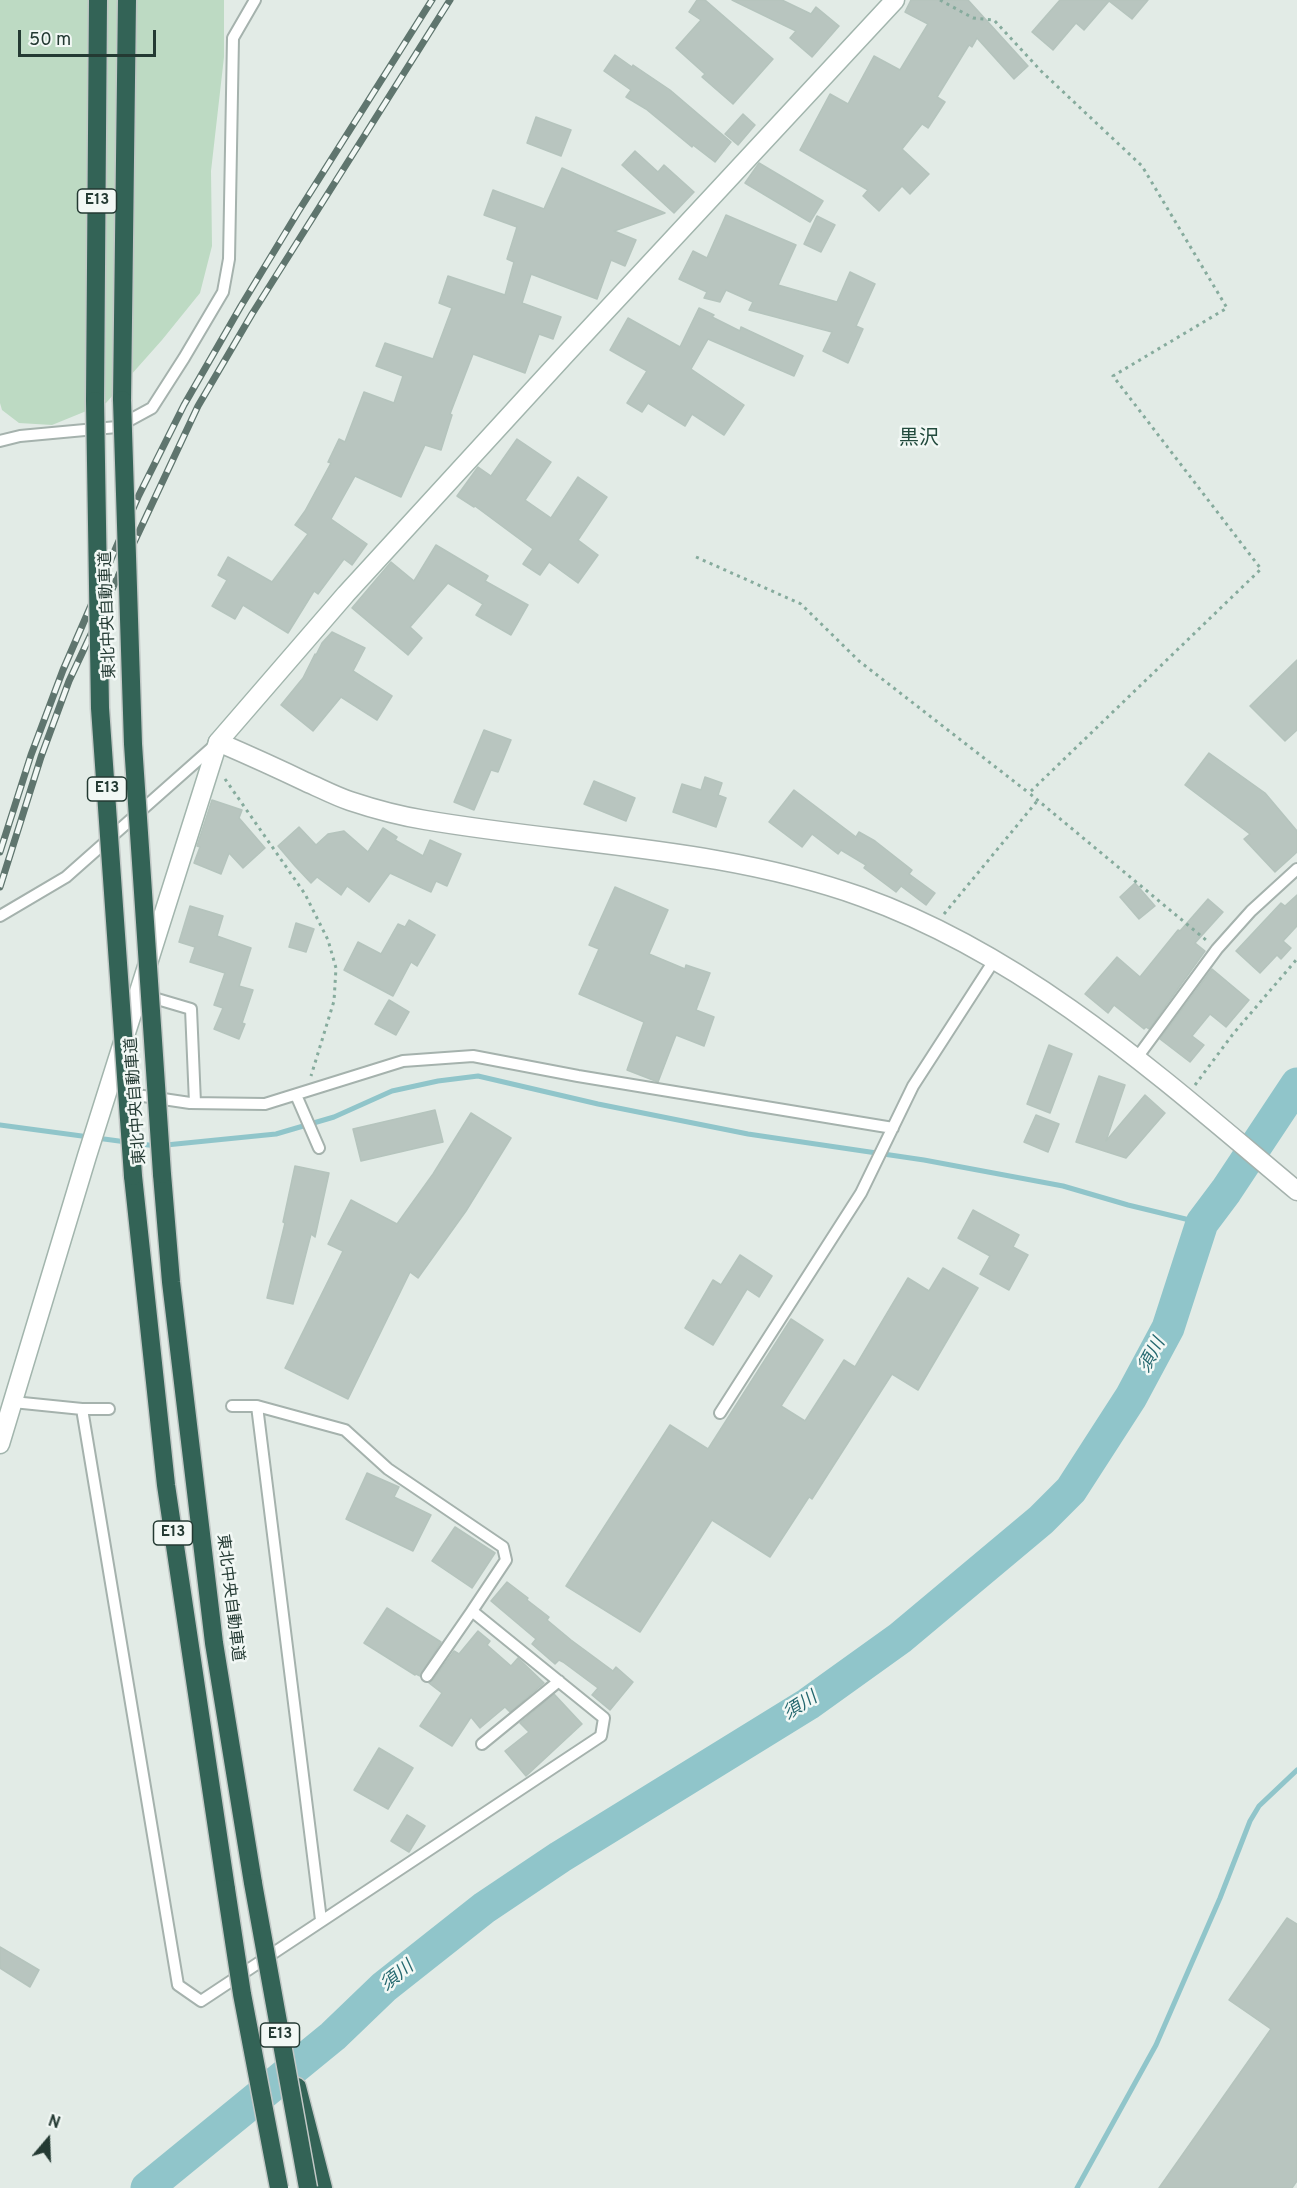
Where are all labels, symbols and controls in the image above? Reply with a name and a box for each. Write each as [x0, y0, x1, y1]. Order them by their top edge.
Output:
scale bar [21, 18, 159, 56]
text: 50 m [29, 29, 71, 52]
road number: E13 [78, 189, 116, 213]
district label: 黒沢 [899, 428, 939, 452]
street label: 東北中央自動車道 [97, 551, 121, 679]
road number: E13 [88, 777, 126, 801]
street label: 東北中央自動車道 [123, 1036, 151, 1166]
water label: 須川 [1135, 1335, 1171, 1377]
road number: E13 [154, 1521, 192, 1545]
street label: 東北中央自動車道 [212, 1533, 246, 1663]
water label: 須川 [780, 1688, 822, 1726]
water label: 須川 [377, 1957, 419, 1997]
road number: E13 [260, 2023, 300, 2047]
north arrow [18, 2110, 78, 2170]
text: N [45, 2112, 63, 2134]

